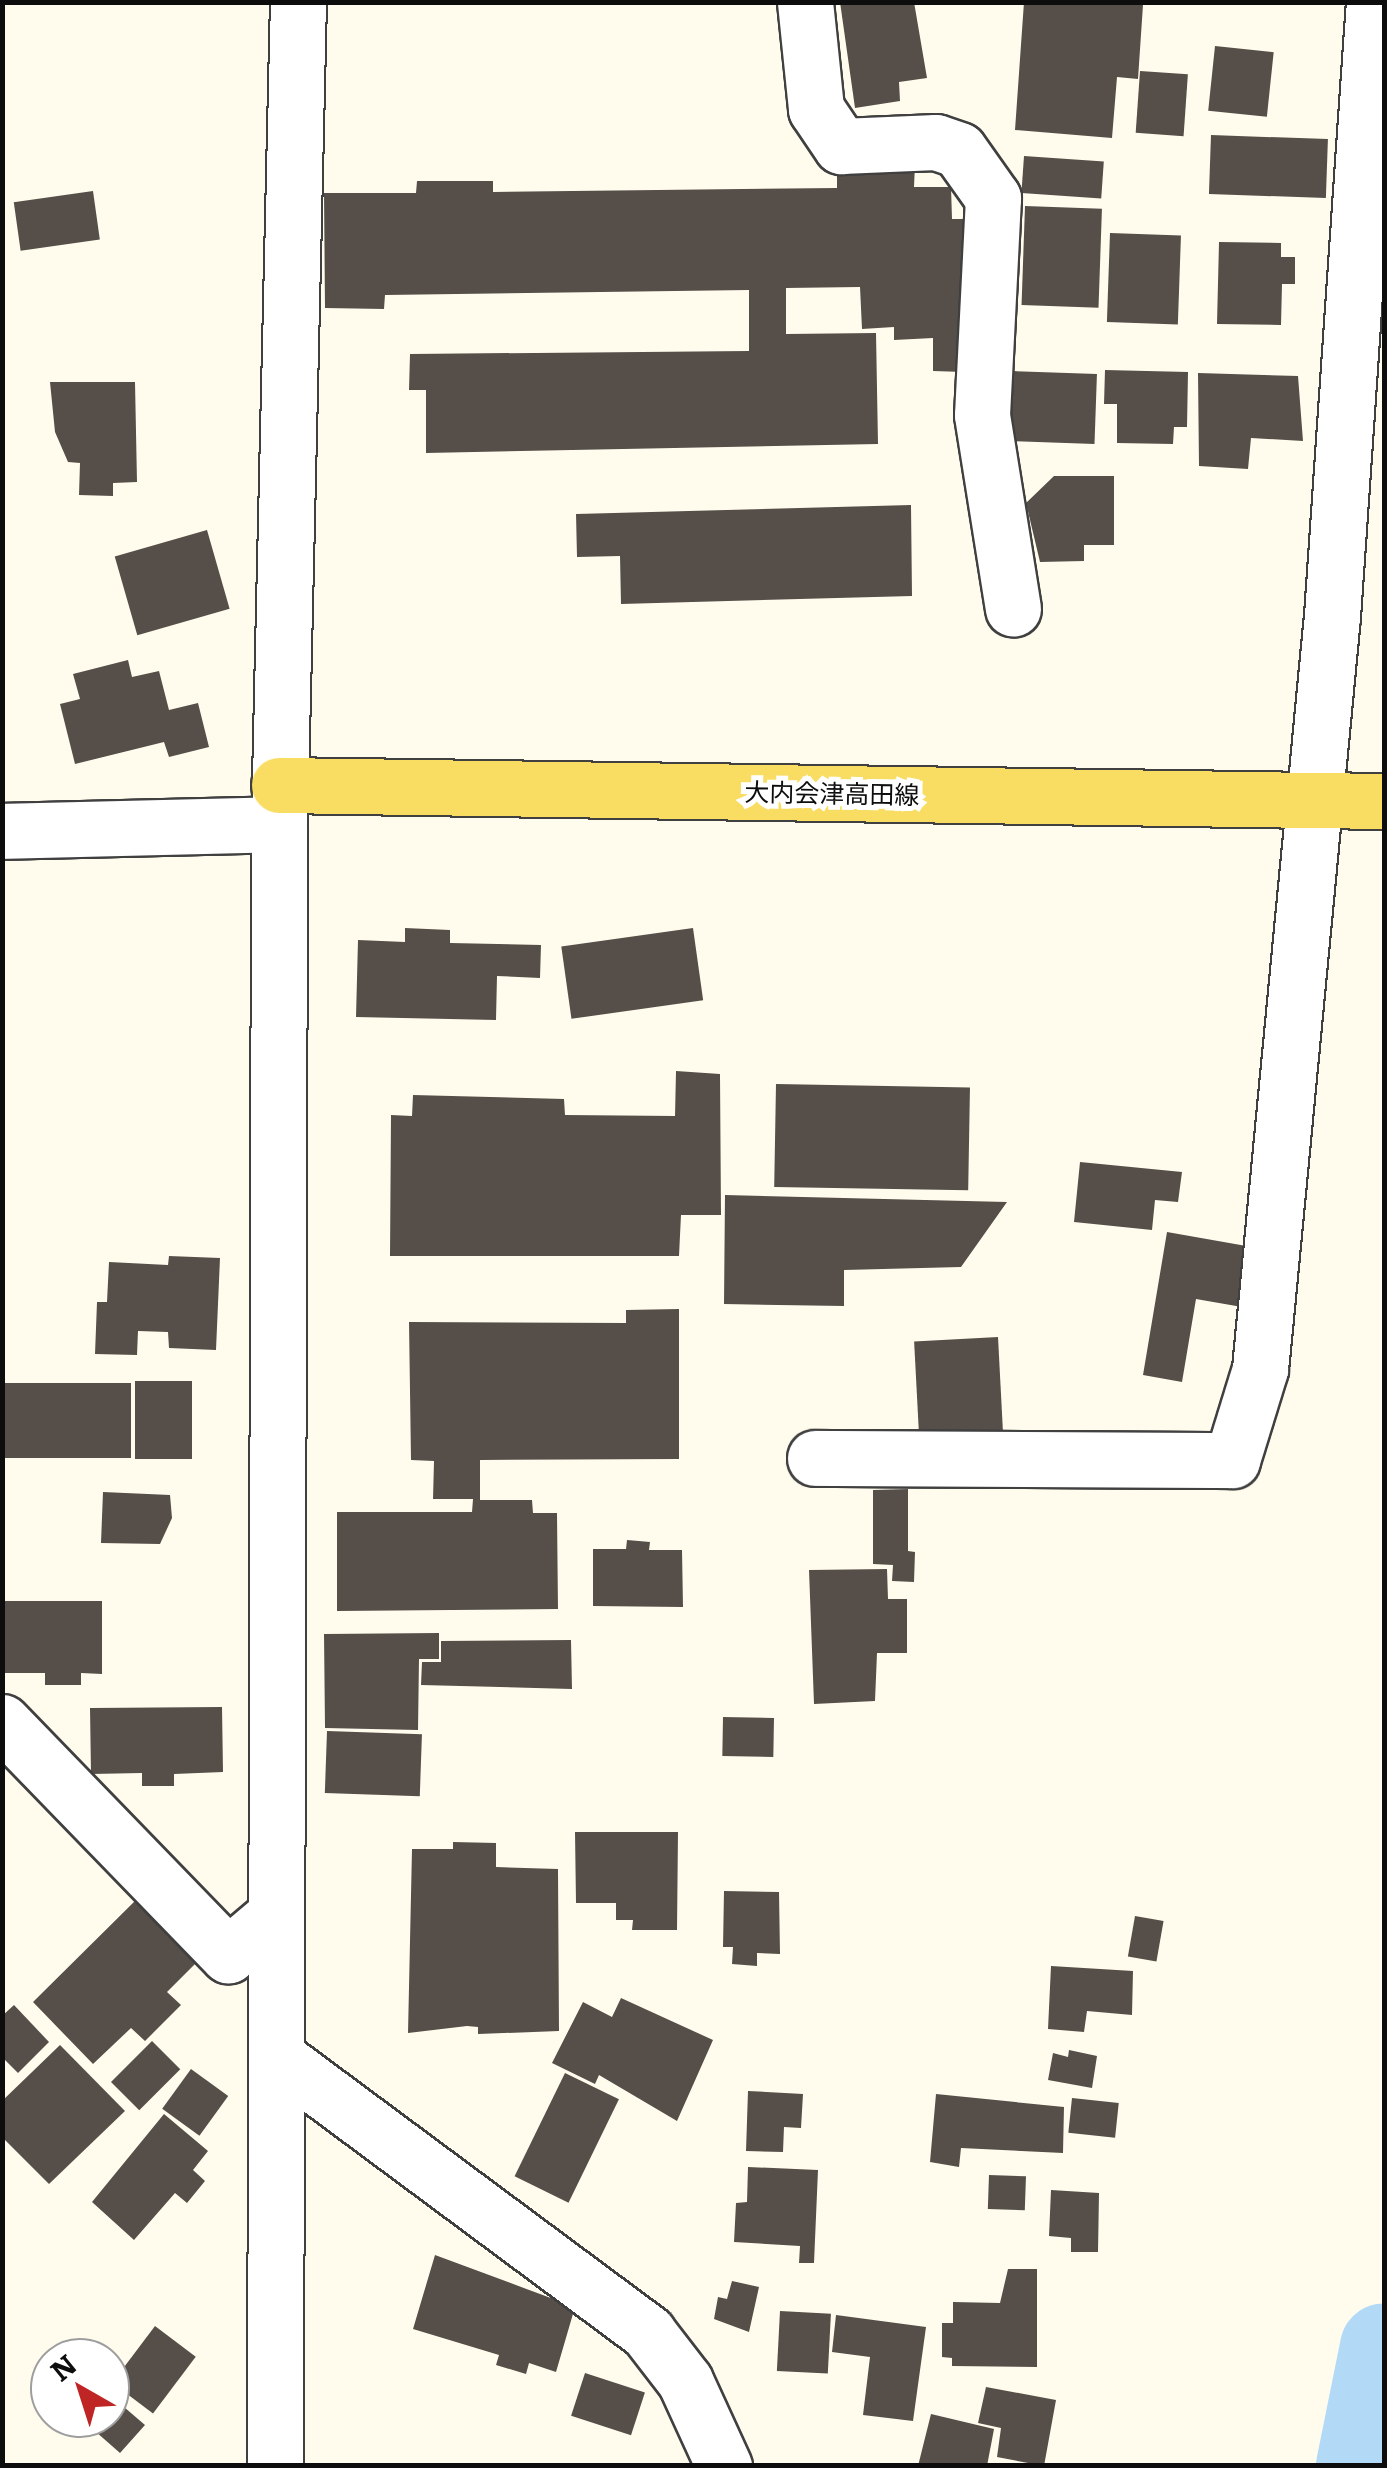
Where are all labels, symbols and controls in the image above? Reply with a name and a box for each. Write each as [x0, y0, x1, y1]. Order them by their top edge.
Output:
street label: 大内会津高田線 [744, 776, 920, 810]
north arrow [30, 2338, 130, 2438]
text: N [40, 2343, 85, 2390]

